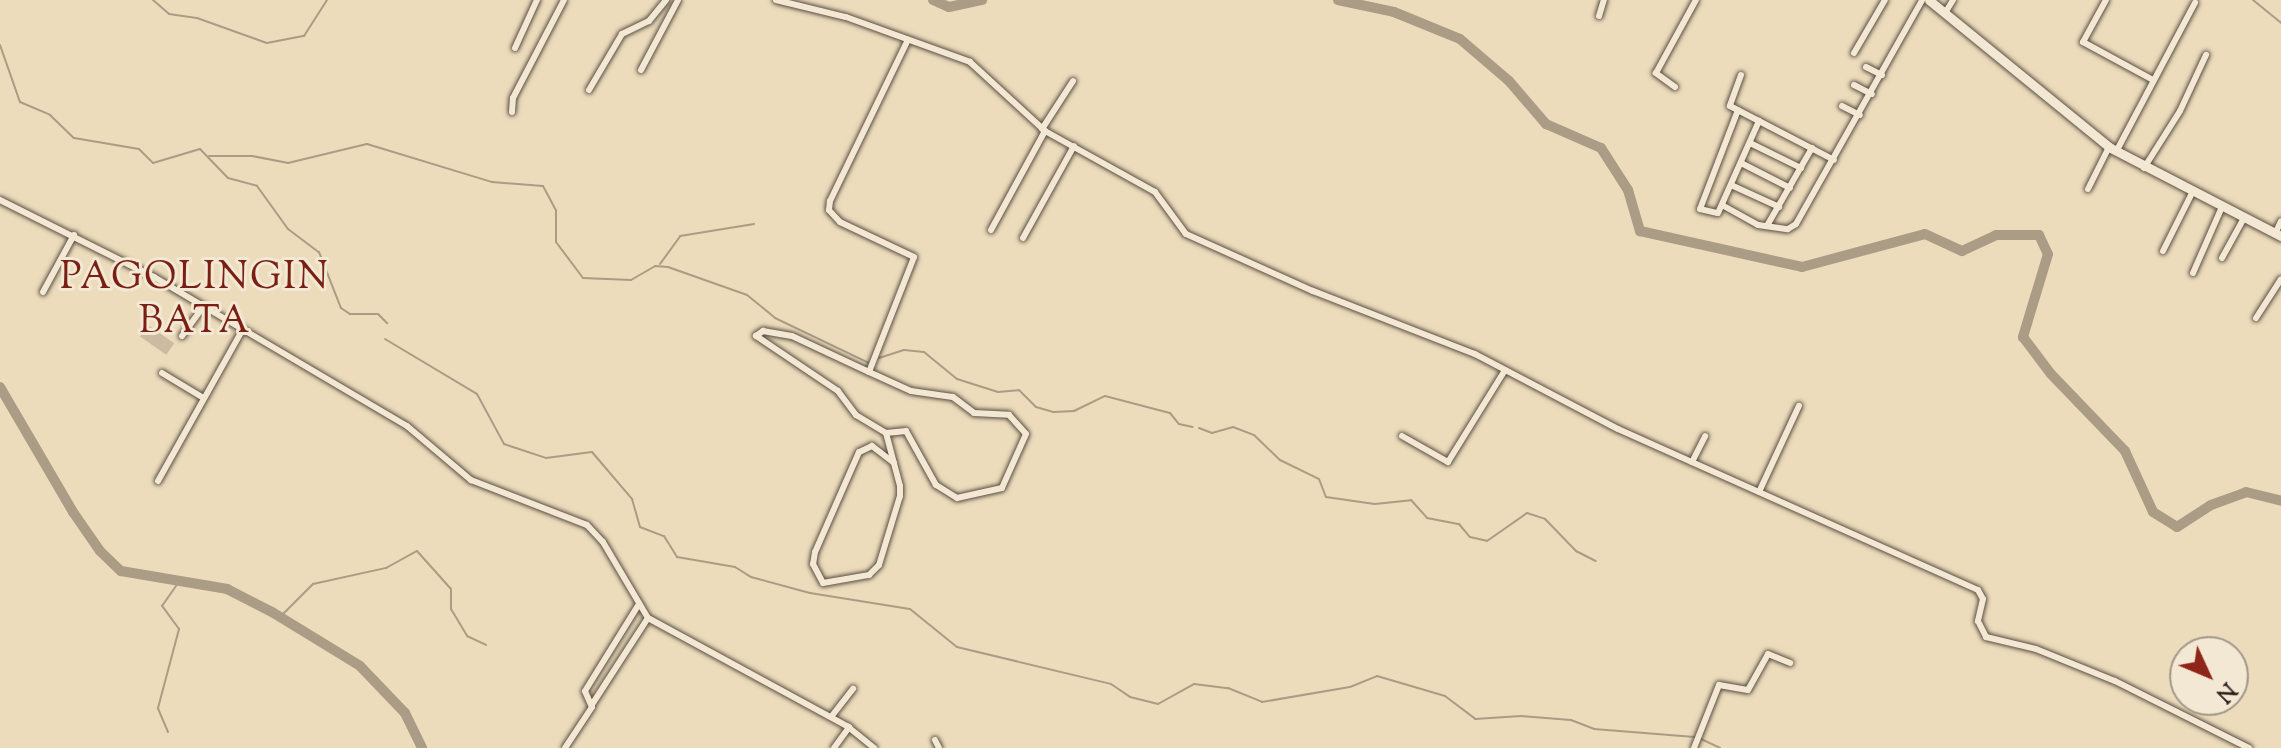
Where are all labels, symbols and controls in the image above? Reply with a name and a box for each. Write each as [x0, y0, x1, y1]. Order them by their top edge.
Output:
district label: PAGOLINGIN BATA [60, 257, 330, 346]
north arrow [2169, 636, 2249, 716]
text: N [2207, 674, 2242, 709]

